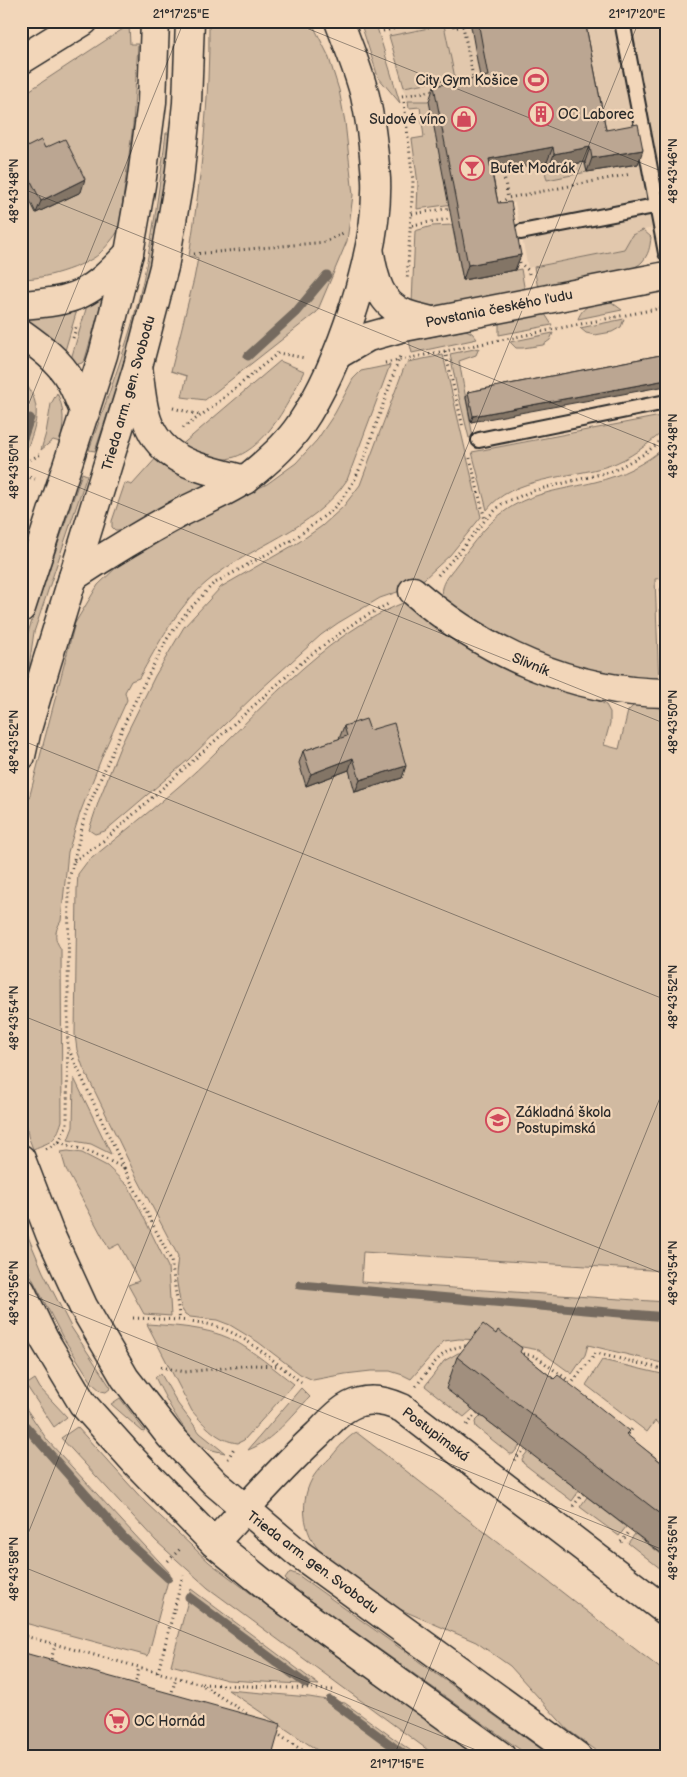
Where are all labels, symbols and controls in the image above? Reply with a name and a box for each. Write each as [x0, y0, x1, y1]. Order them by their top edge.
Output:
text: 21°17'25"E [153, 7, 209, 22]
text: 21°17'20"E [609, 7, 665, 22]
sports icon: City Gym Košice [523, 67, 549, 93]
place label: City Gym Košice [415, 72, 518, 89]
building icon: OC Laborec [528, 101, 554, 127]
shop icon: Sudové víno [451, 106, 477, 132]
place label: OC Laborec [558, 106, 634, 123]
place label: Sudové víno [369, 111, 446, 128]
text: 48°43'46"N [666, 138, 681, 204]
bar icon: Bufet Modrák [459, 155, 485, 181]
text: 48°43'48"N [7, 158, 22, 224]
place label: Bufet Modrák [490, 160, 575, 177]
street label: Povstania českého ľudu [424, 286, 574, 331]
street label: Trieda arm. gen. Svobodu [98, 314, 159, 473]
text: 48°43'48"N [666, 413, 681, 479]
text: 48°43'50"N [7, 435, 22, 499]
street label: Slivník [509, 649, 552, 680]
text: 48°43'50"N [666, 690, 681, 754]
text: 48°43'52"N [7, 710, 22, 774]
text: 48°43'52"N [666, 965, 681, 1029]
text: 48°43'54"N [7, 986, 22, 1050]
place label: Základná škola Postupimská [515, 1104, 611, 1137]
school or university icon: Základná škola Postupimská [485, 1107, 511, 1133]
text: 48°43'54"N [666, 1241, 681, 1305]
text: 48°43'56"N [7, 1261, 22, 1325]
street label: Postupimská [399, 1404, 473, 1465]
street label: Trieda arm. gen. Svobodu [244, 1507, 382, 1617]
text: 48°43'56"N [666, 1516, 681, 1580]
text: 48°43'58"N [7, 1537, 22, 1601]
supermarket icon: OC Hornád [104, 1708, 130, 1734]
place label: OC Hornád [134, 1713, 205, 1730]
text: 21°17'15"E [370, 1757, 424, 1772]

